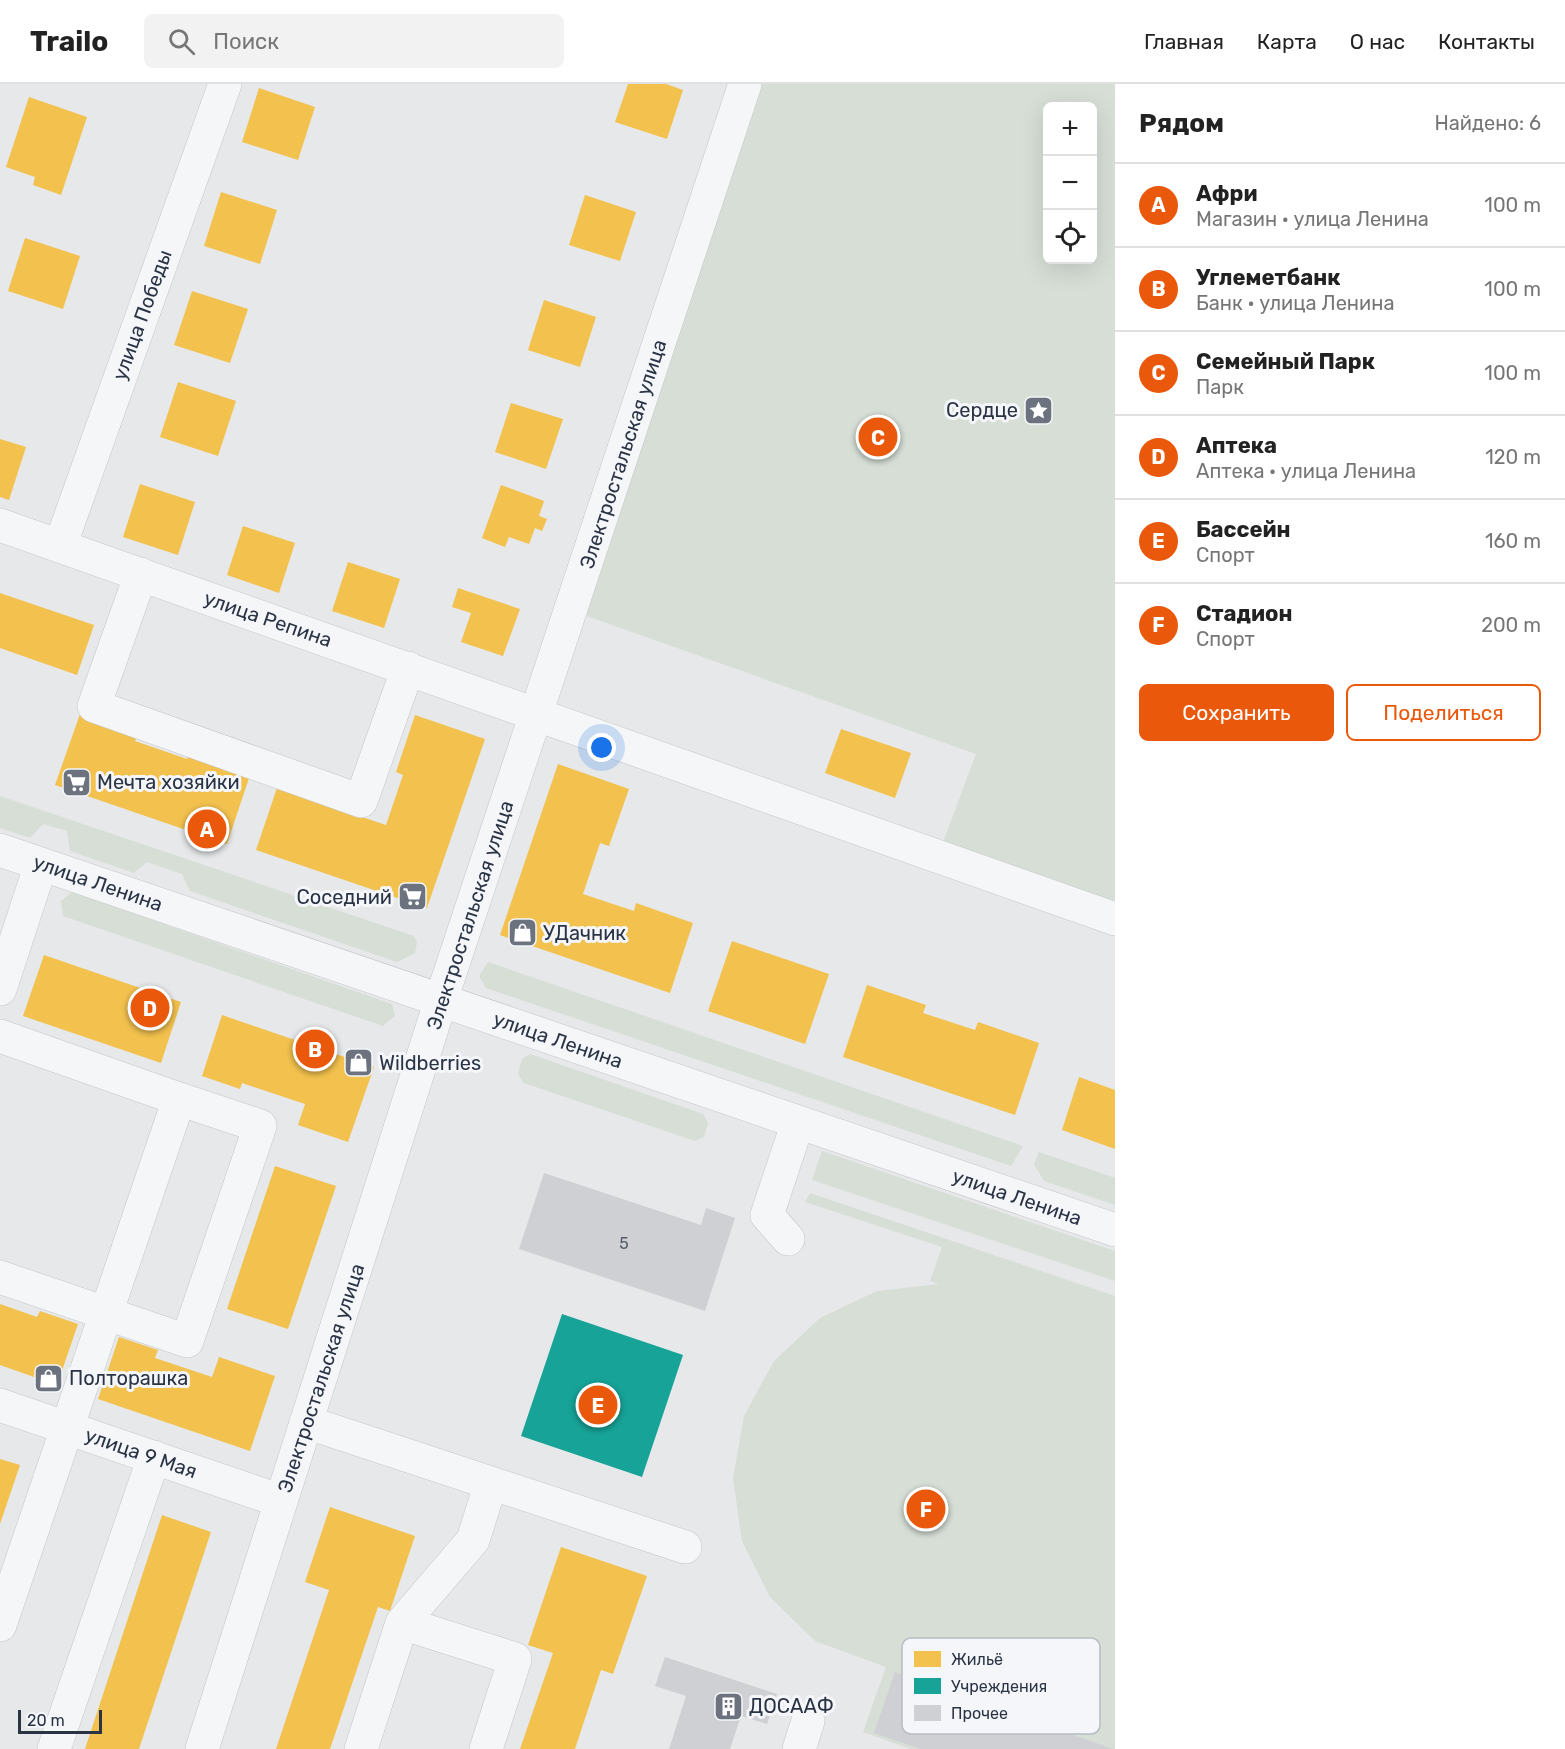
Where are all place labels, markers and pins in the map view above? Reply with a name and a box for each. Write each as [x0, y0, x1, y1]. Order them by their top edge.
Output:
place icon: Сердце [1023, 394, 1055, 426]
place label: Сердце [946, 398, 1018, 422]
pin: C [858, 414, 898, 460]
supermarket icon: Мечта хозяйки [60, 766, 92, 798]
place label: Мечта хозяйки [97, 770, 240, 794]
pin: A [188, 806, 226, 852]
supermarket icon: Соседний [397, 881, 429, 913]
place label: Соседний [296, 885, 392, 909]
shop icon: УДачник [506, 917, 538, 949]
place label: УДачник [543, 921, 626, 945]
pin: D [130, 986, 170, 1030]
pin: B [296, 1026, 334, 1072]
shop icon: Wildberries [342, 1047, 374, 1079]
place label: Wildberries [379, 1051, 481, 1075]
shop icon: Полторашка [32, 1362, 64, 1394]
place label: Полторашка [69, 1366, 188, 1390]
pin: E [578, 1382, 618, 1428]
pin: F [906, 1486, 946, 1532]
building icon: ДОСААФ [712, 1690, 744, 1722]
place label: ДОСААФ [749, 1694, 834, 1718]

